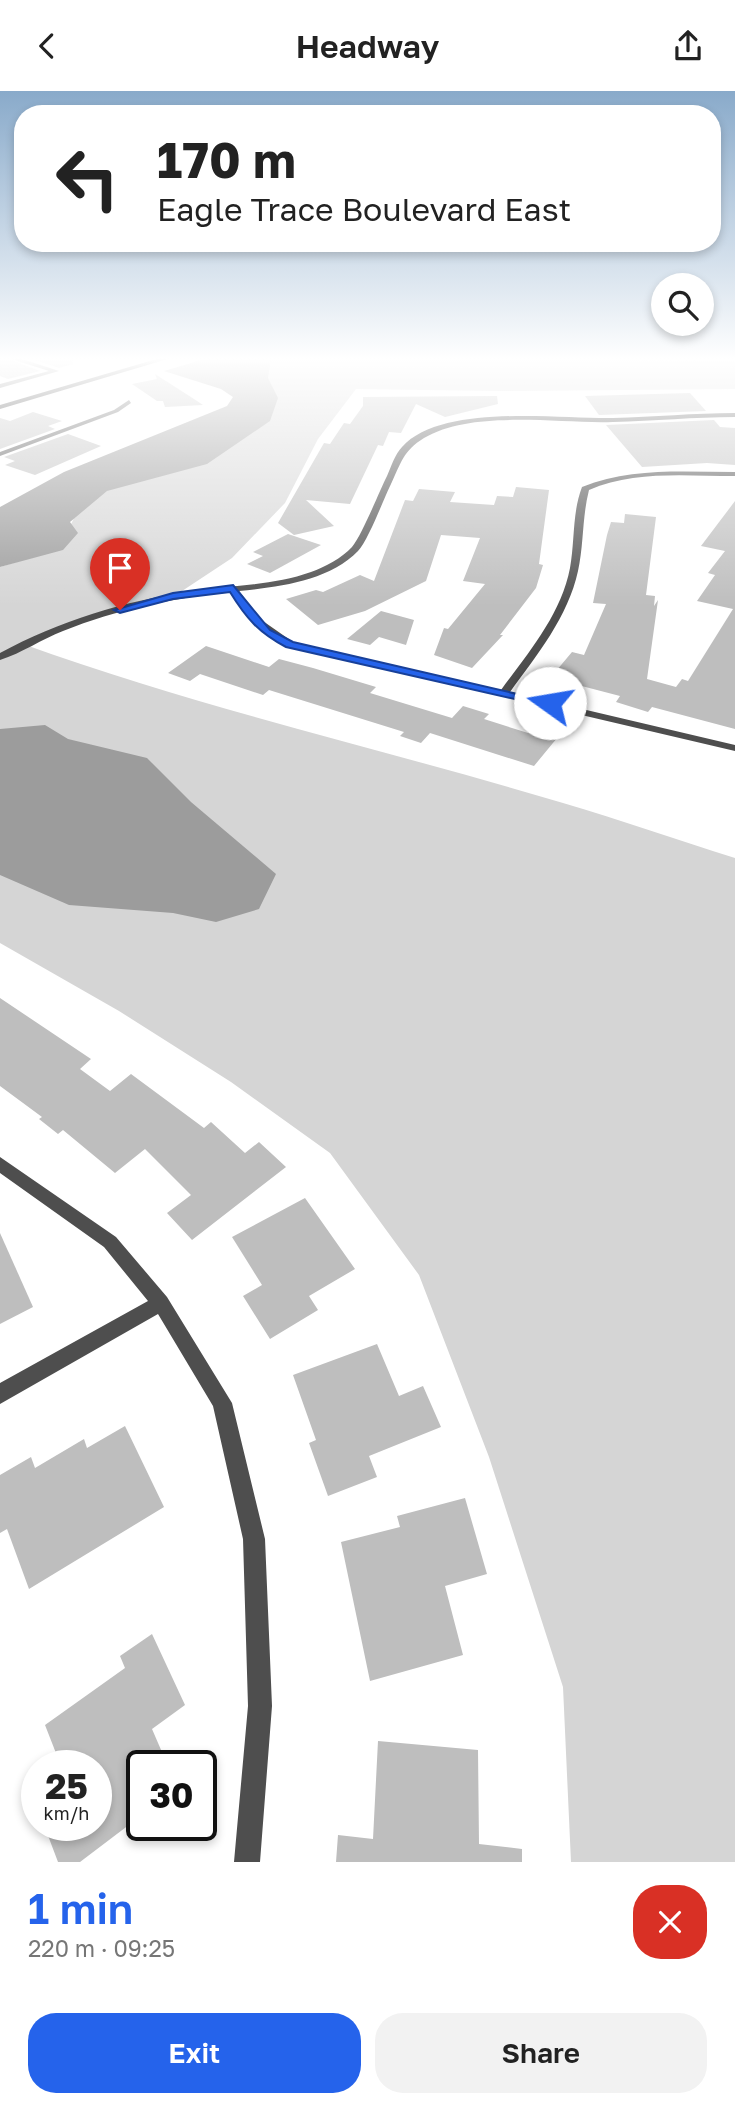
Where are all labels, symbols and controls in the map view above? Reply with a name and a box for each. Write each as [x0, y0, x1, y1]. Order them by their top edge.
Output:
icon: back [28, 27, 66, 65]
text: Headway [296, 27, 439, 65]
icon: share [669, 27, 707, 65]
text: 170 m [157, 130, 296, 189]
icon: left [42, 133, 133, 224]
text: Eagle Trace Boulevard East [157, 190, 571, 228]
map controls [651, 273, 714, 336]
button: search [651, 273, 714, 336]
pin [90, 538, 150, 610]
icon: arrive [101, 549, 139, 587]
position arrow [513, 666, 587, 740]
speed limit sign: 30 [126, 1750, 217, 1841]
text: 25 [45, 1765, 88, 1807]
text: km/h [44, 1802, 89, 1824]
text: 1 min [28, 1883, 133, 1933]
button: close [633, 1885, 707, 1959]
text: 220 m · 09:25 [28, 1934, 175, 1962]
button: Exit [28, 2013, 361, 2093]
button: Share [375, 2013, 707, 2093]

